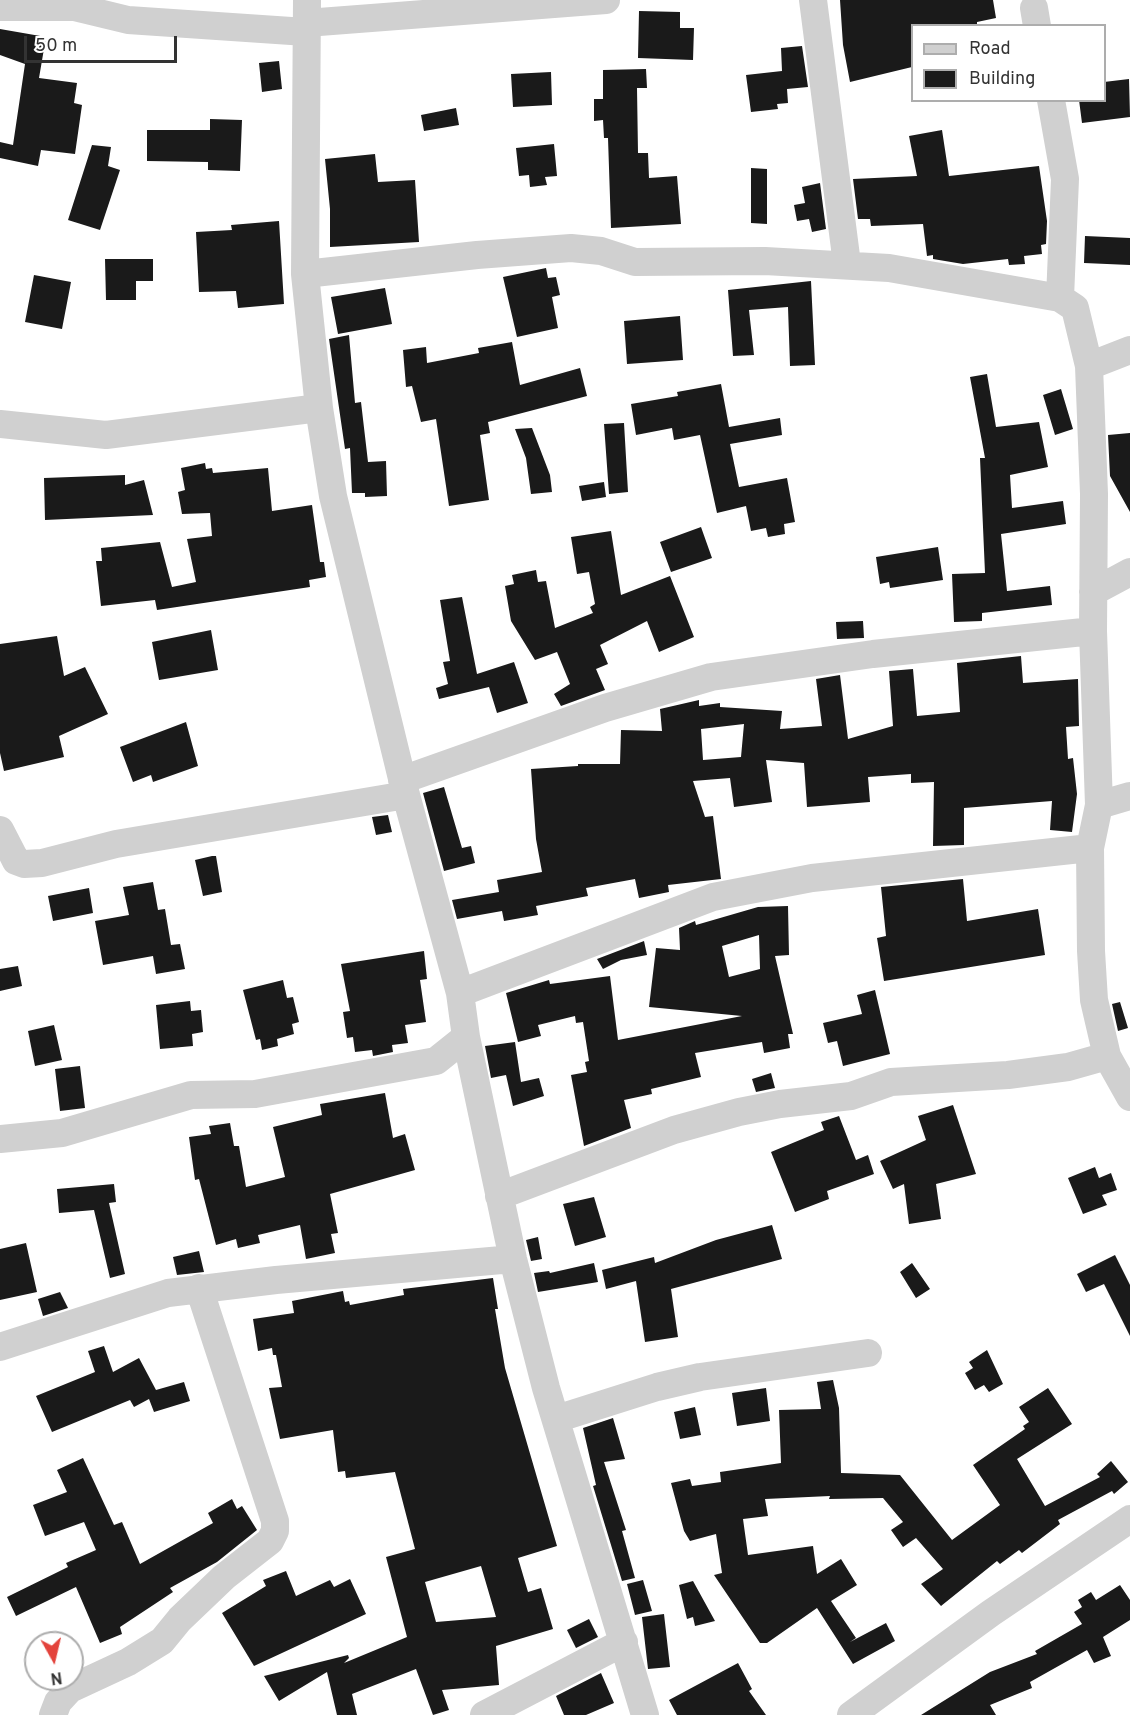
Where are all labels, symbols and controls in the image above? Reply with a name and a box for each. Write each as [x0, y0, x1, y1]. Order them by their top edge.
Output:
scale bar [27, 24, 180, 62]
legend [911, 24, 1106, 102]
text: 50 m [35, 35, 77, 58]
text: Road [969, 38, 1011, 61]
text: Building [969, 68, 1035, 91]
north arrow [24, 1631, 84, 1691]
text: N [49, 1666, 63, 1688]

